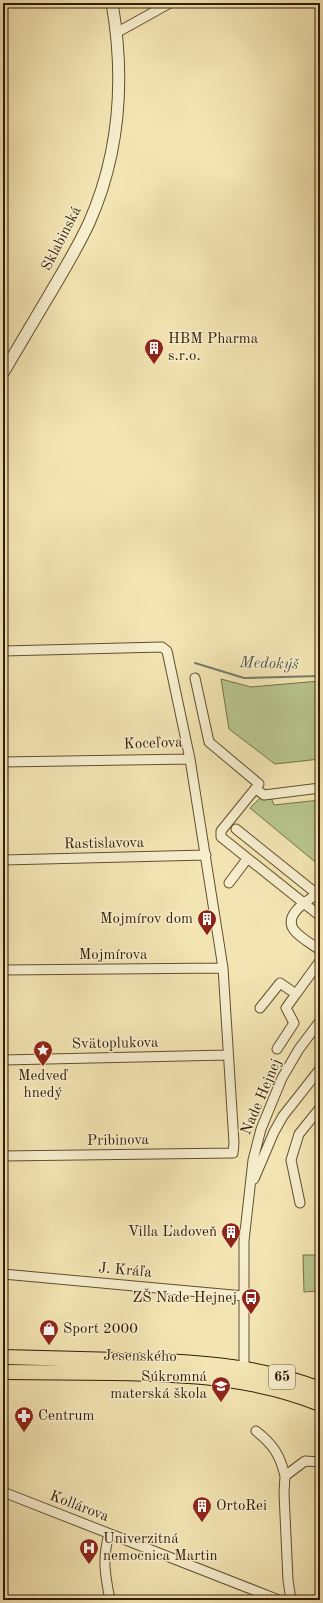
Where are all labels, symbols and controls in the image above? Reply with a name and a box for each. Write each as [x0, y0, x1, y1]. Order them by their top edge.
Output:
street label: Sklabinská [39, 204, 85, 274]
place label: HBM Pharma s.r.o. [168, 332, 259, 364]
building icon: HBM Pharma s.r.o. [143, 337, 165, 365]
water label: Medokýš [238, 655, 300, 673]
street label: Koceľova [123, 735, 183, 753]
street label: Rastislavova [64, 836, 145, 852]
building icon: Mojmírov dom [196, 908, 218, 936]
place label: Mojmírov dom [100, 912, 193, 927]
street label: Mojmírova [79, 948, 148, 963]
street label: Svätoplukova [72, 1036, 159, 1052]
place icon: Medveď hnedý [32, 1039, 54, 1067]
street label: Nade Hejnej [239, 1057, 285, 1137]
place label: Medveď hnedý [18, 1069, 68, 1101]
street label: Pribinova [87, 1133, 150, 1149]
building icon: Villa Ľadoveň [220, 1221, 242, 1249]
place label: Villa Ľadoveň [128, 1225, 217, 1240]
street label: J. Kráľa [98, 1261, 153, 1281]
bus stop icon: ZŠ Nade Hejnej [240, 1287, 262, 1315]
place label: ZŠ Nade Hejnej [133, 1288, 237, 1306]
shop icon: Sport 2000 [38, 1318, 60, 1346]
place label: Sport 2000 [63, 1322, 138, 1337]
street label: Jesenského [103, 1349, 177, 1365]
road number: 65 [269, 1365, 295, 1389]
place label: Súkromná materská škola [110, 1370, 208, 1402]
school or university icon: Súkromná materská škola [210, 1375, 232, 1403]
pharmacy icon: Centrum [13, 1405, 35, 1433]
place label: Centrum [38, 1409, 94, 1424]
street label: Kollárova [47, 1489, 111, 1525]
building icon: OrtoRei [191, 1495, 213, 1523]
place label: OrtoRei [216, 1499, 267, 1514]
place label: Univerzitná nemocnica Martin [103, 1532, 218, 1564]
hospital icon: Univerzitná nemocnica Martin [78, 1537, 100, 1565]

